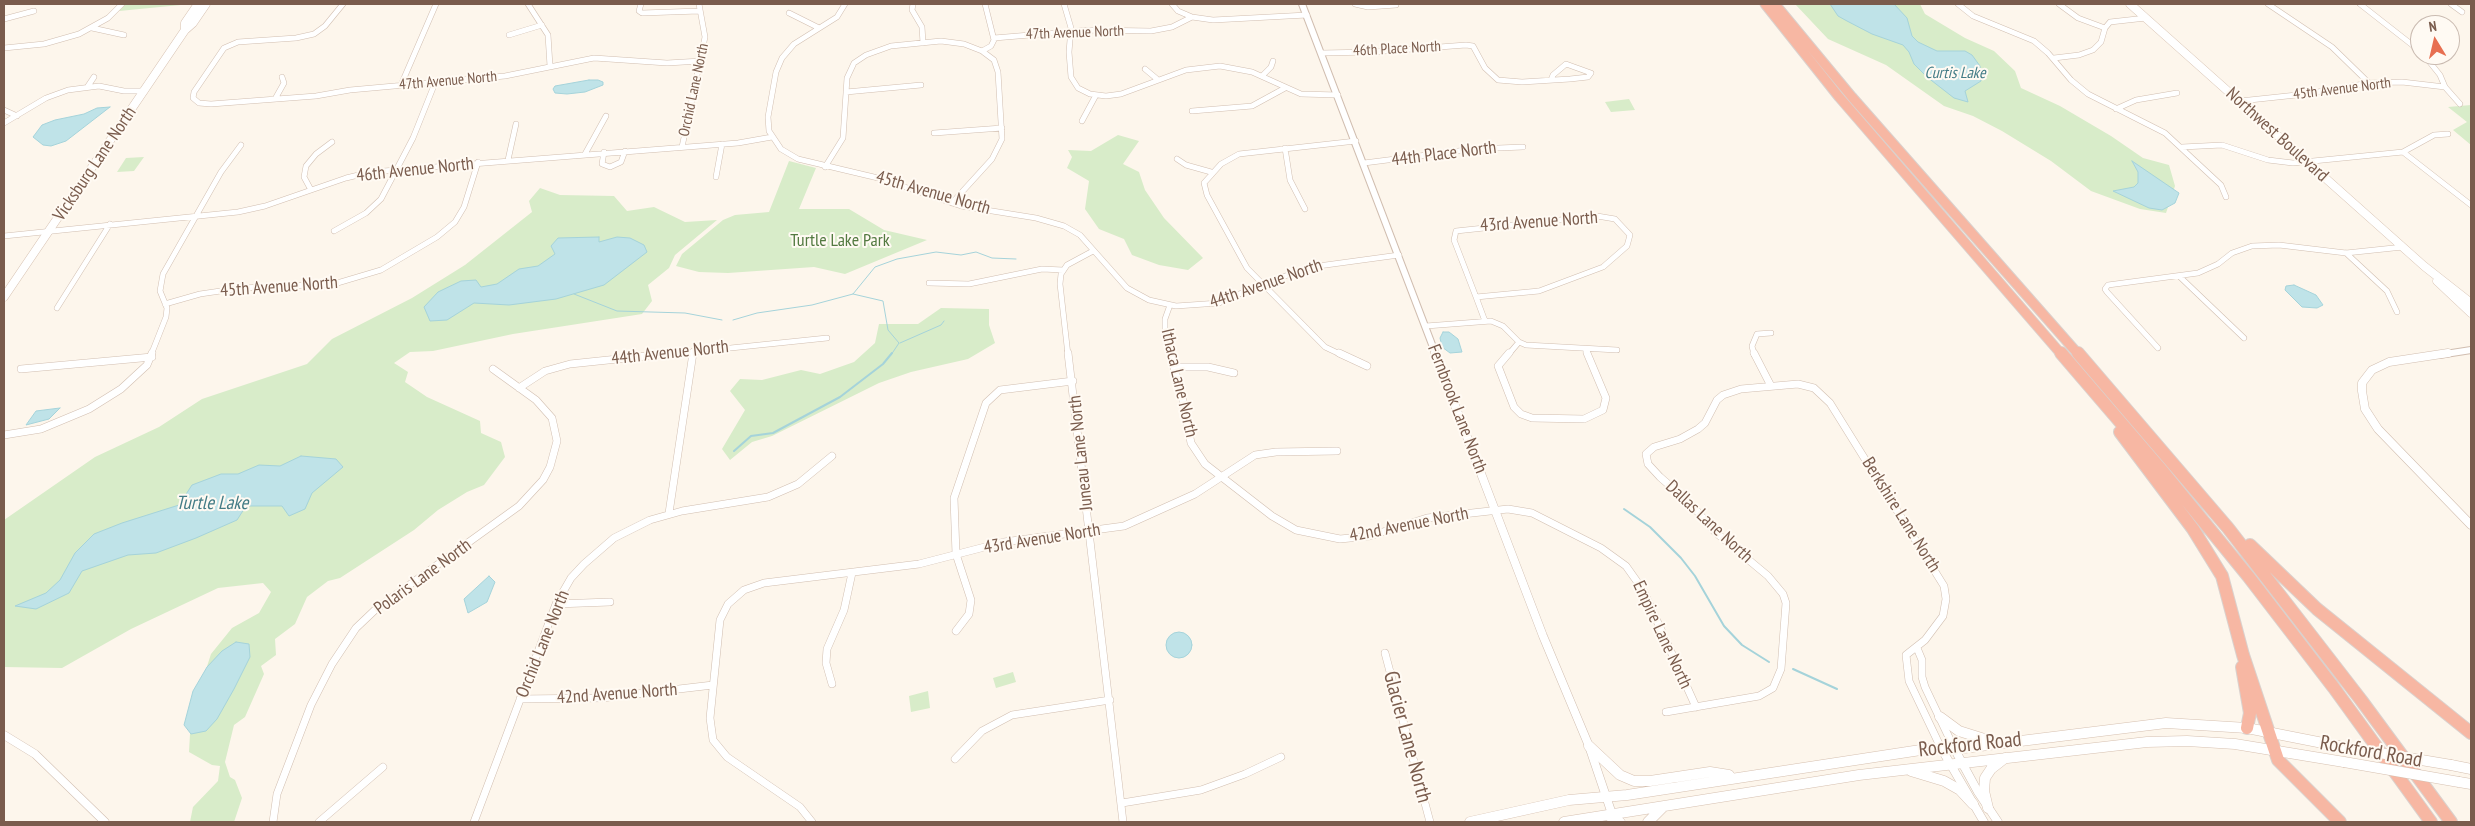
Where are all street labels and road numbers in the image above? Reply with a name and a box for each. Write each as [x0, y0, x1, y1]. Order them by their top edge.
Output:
street label: 47th Avenue North [1026, 22, 1124, 44]
street label: 46th Place North [1353, 38, 1441, 60]
street label: Orchid Lane North [675, 42, 713, 138]
street label: 47th Avenue North [398, 68, 498, 94]
street label: 45th Avenue North [2292, 74, 2392, 104]
street label: Northwest Boulevard [2221, 83, 2333, 187]
street label: Vicksburg Lane North [49, 103, 141, 225]
street label: 44th Place North [1390, 137, 1498, 171]
street label: 46th Avenue North [355, 153, 475, 187]
street label: 45th Avenue North [873, 166, 993, 220]
street label: 43rd Avenue North [1480, 207, 1598, 237]
street label: 44th Avenue North [1207, 255, 1325, 313]
street label: 45th Avenue North [219, 272, 339, 302]
street label: Ithaca Lane North [1156, 327, 1202, 439]
street label: 44th Avenue North [610, 336, 730, 370]
street label: Fernbrook Lane North [1423, 342, 1491, 476]
street label: Juneau Lane North [1064, 394, 1098, 512]
street label: Berkshire Lane North [1857, 454, 1945, 576]
street label: Dallas Lane North [1661, 476, 1757, 568]
street label: 42nd Avenue North [1348, 503, 1470, 547]
street label: 43rd Avenue North [982, 519, 1102, 559]
street label: Polaris Lane North [370, 535, 476, 619]
street label: Empire Lane North [1628, 578, 1696, 692]
street label: Orchid Lane North [512, 587, 574, 701]
street label: Glacier Lane North [1377, 668, 1437, 806]
street label: 42nd Avenue North [556, 679, 678, 709]
street label: Rockford Road [1917, 727, 2023, 763]
street label: Rockford Road [2318, 731, 2424, 773]

